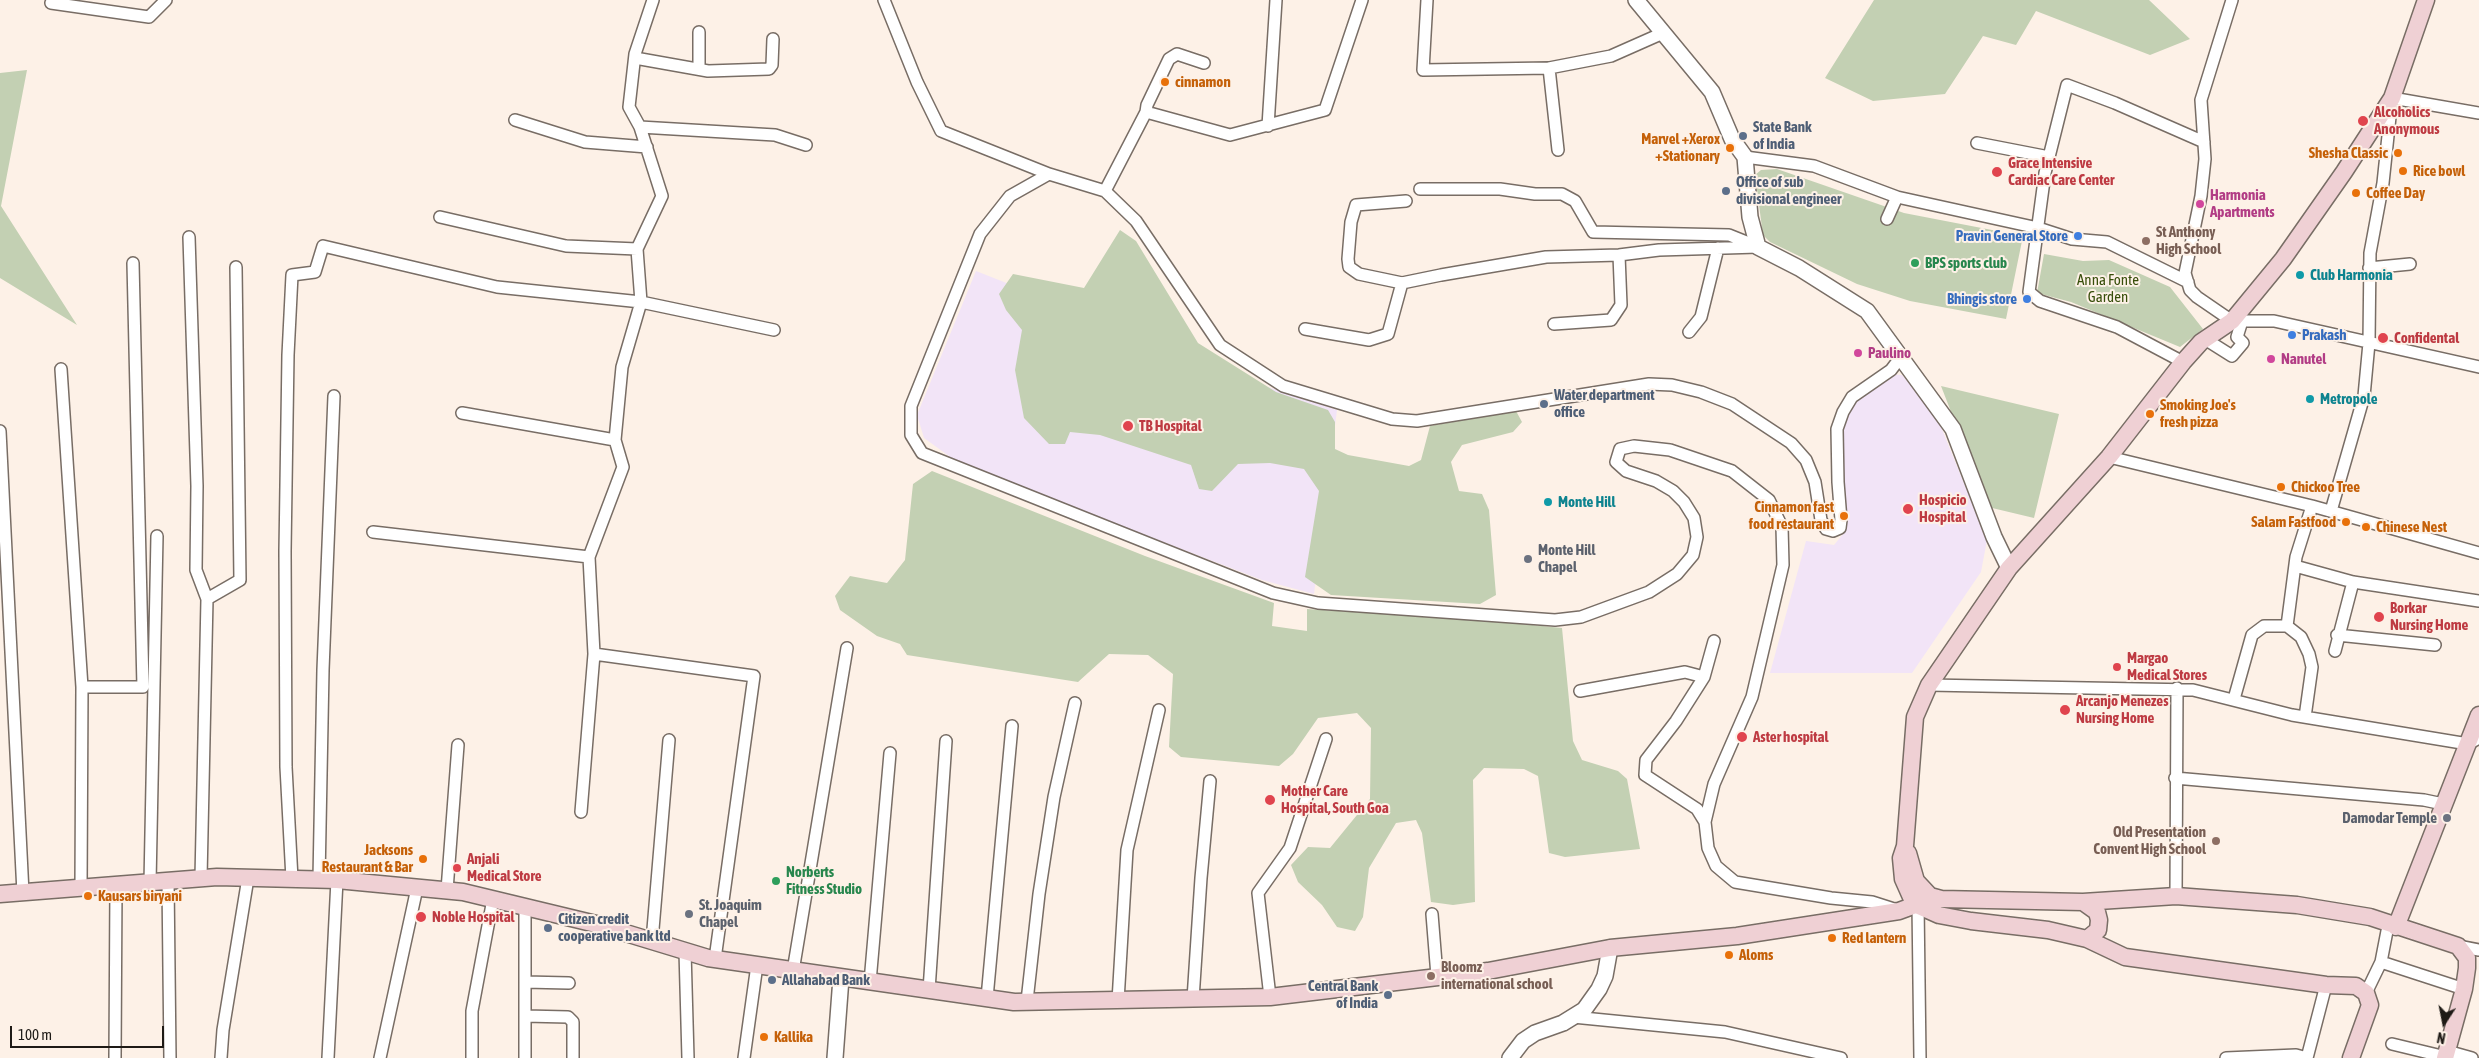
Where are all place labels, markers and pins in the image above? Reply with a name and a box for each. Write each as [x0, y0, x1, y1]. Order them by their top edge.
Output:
place label: cinnamon [1175, 73, 1231, 91]
marker: cinnamon [1159, 76, 1171, 88]
place label: Alcoholics Anonymous [2374, 103, 2440, 138]
marker: Alcoholics Anonymous [2356, 114, 2370, 128]
place label: State Bank of India [1753, 118, 1812, 153]
place label: Marvel +Xerox +Stationary [1641, 130, 1720, 165]
marker: State Bank of India [1737, 130, 1749, 142]
marker: Marvel +Xerox +Stationary [1724, 142, 1736, 154]
place label: Shesha Classic [2309, 144, 2388, 162]
marker: Shesha Classic [2392, 147, 2404, 159]
place label: Grace Intensive Cardiac Care Center [2008, 154, 2115, 189]
place label: Rice bowl [2413, 162, 2465, 180]
marker: Grace Intensive Cardiac Care Center [1990, 165, 2004, 179]
marker: Rice bowl [2397, 165, 2409, 177]
place label: Office of sub divisional engineer [1736, 173, 1841, 208]
place label: Coffee Day [2366, 184, 2425, 202]
marker: Office of sub divisional engineer [1720, 185, 1732, 197]
place label: Harmonia Apartments [2210, 186, 2275, 221]
marker: Coffee Day [2350, 187, 2362, 199]
marker: Harmonia Apartments [2194, 198, 2206, 210]
place label: St Anthony High School [2156, 223, 2221, 258]
place label: Pravin General Store [1956, 227, 2068, 245]
marker: Pravin General Store [2072, 230, 2084, 242]
marker: St Anthony High School [2140, 235, 2152, 247]
place label: BPS sports club [1925, 254, 2007, 272]
marker: BPS sports club [1909, 257, 1921, 269]
place label: Club Harmonia [2310, 266, 2393, 284]
marker: Club Harmonia [2294, 269, 2306, 281]
place label: Bhingis store [1947, 290, 2017, 308]
marker: Bhingis store [2021, 293, 2033, 305]
place label: Prakash [2302, 326, 2347, 344]
marker: Prakash [2286, 329, 2298, 341]
place label: Confidental [2394, 329, 2459, 347]
marker: Confidental [2376, 331, 2390, 345]
place label: Paulino [1868, 344, 1911, 362]
marker: Paulino [1852, 347, 1864, 359]
place label: Nanutel [2281, 350, 2326, 368]
marker: Nanutel [2265, 353, 2277, 365]
place label: Water department office [1554, 386, 1655, 421]
place label: Metropole [2320, 390, 2377, 408]
marker: Metropole [2304, 393, 2316, 405]
place label: Smoking Joe's fresh pizza [2160, 396, 2236, 431]
marker: Water department office [1538, 398, 1550, 410]
marker: Smoking Joe's fresh pizza [2144, 408, 2156, 420]
place label: TB Hospital [1139, 417, 1202, 435]
marker: TB Hospital [1121, 419, 1135, 433]
place label: Chickoo Tree [2291, 478, 2360, 496]
marker: Chickoo Tree [2275, 481, 2287, 493]
place label: Hospicio Hospital [1919, 491, 1967, 526]
place label: Monte Hill [1558, 493, 1616, 511]
marker: Monte Hill [1542, 496, 1554, 508]
place label: Cinnamon fast food restaurant [1749, 498, 1834, 533]
marker: Hospicio Hospital [1901, 502, 1915, 516]
marker: Cinnamon fast food restaurant [1838, 510, 1850, 522]
place label: Salam Fastfood [2251, 513, 2336, 531]
marker: Salam Fastfood [2340, 516, 2352, 528]
place label: Chinese Nest [2376, 518, 2447, 536]
marker: Chinese Nest [2360, 521, 2372, 533]
place label: Monte Hill Chapel [1538, 541, 1596, 576]
marker: Monte Hill Chapel [1522, 553, 1534, 565]
place label: Borkar Nursing Home [2390, 599, 2468, 634]
marker: Borkar Nursing Home [2372, 610, 2386, 624]
place label: Margao Medical Stores [2127, 649, 2207, 684]
marker: Margao Medical Stores [2111, 661, 2123, 673]
place label: Arcanjo Menezes Nursing Home [2076, 692, 2168, 727]
marker: Arcanjo Menezes Nursing Home [2058, 703, 2072, 717]
place label: Aster hospital [1753, 728, 1829, 746]
marker: Aster hospital [1735, 730, 1749, 744]
place label: Mother Care Hospital, South Goa [1281, 782, 1389, 817]
marker: Mother Care Hospital, South Goa [1263, 793, 1277, 807]
place label: Damodar Temple [2342, 809, 2437, 827]
marker: Damodar Temple [2441, 812, 2453, 824]
place label: Old Presentation Convent High School [2093, 823, 2206, 858]
marker: Old Presentation Convent High School [2210, 835, 2222, 847]
place label: Jacksons Restaurant & Bar [322, 841, 413, 876]
place label: Anjali Medical Store [467, 850, 542, 885]
marker: Jacksons Restaurant & Bar [417, 853, 429, 865]
marker: Anjali Medical Store [451, 862, 463, 874]
place label: Norberts Fitness Studio [786, 863, 862, 898]
marker: Norberts Fitness Studio [770, 875, 782, 887]
place label: Kausars biryani [98, 887, 182, 905]
marker: Kausars biryani [82, 890, 94, 902]
place label: St. Joaquim Chapel [699, 896, 762, 931]
place label: Noble Hospital [432, 908, 515, 926]
marker: St. Joaquim Chapel [683, 908, 695, 920]
marker: Noble Hospital [414, 910, 428, 924]
place label: Citizen credit cooperative bank ltd [558, 910, 671, 945]
marker: Citizen credit cooperative bank ltd [542, 922, 554, 934]
place label: Red lantern [1842, 929, 1906, 947]
marker: Red lantern [1826, 932, 1838, 944]
place label: Aloms [1739, 946, 1773, 964]
marker: Aloms [1723, 949, 1735, 961]
place label: Bloomz international school [1441, 958, 1553, 993]
marker: Bloomz international school [1425, 970, 1437, 982]
place label: Allahabad Bank [782, 971, 870, 989]
marker: Allahabad Bank [766, 974, 778, 986]
place label: Central Bank of India [1308, 977, 1378, 1012]
marker: Central Bank of India [1382, 989, 1394, 1001]
place label: Kallika [774, 1028, 813, 1046]
marker: Kallika [758, 1031, 770, 1043]

